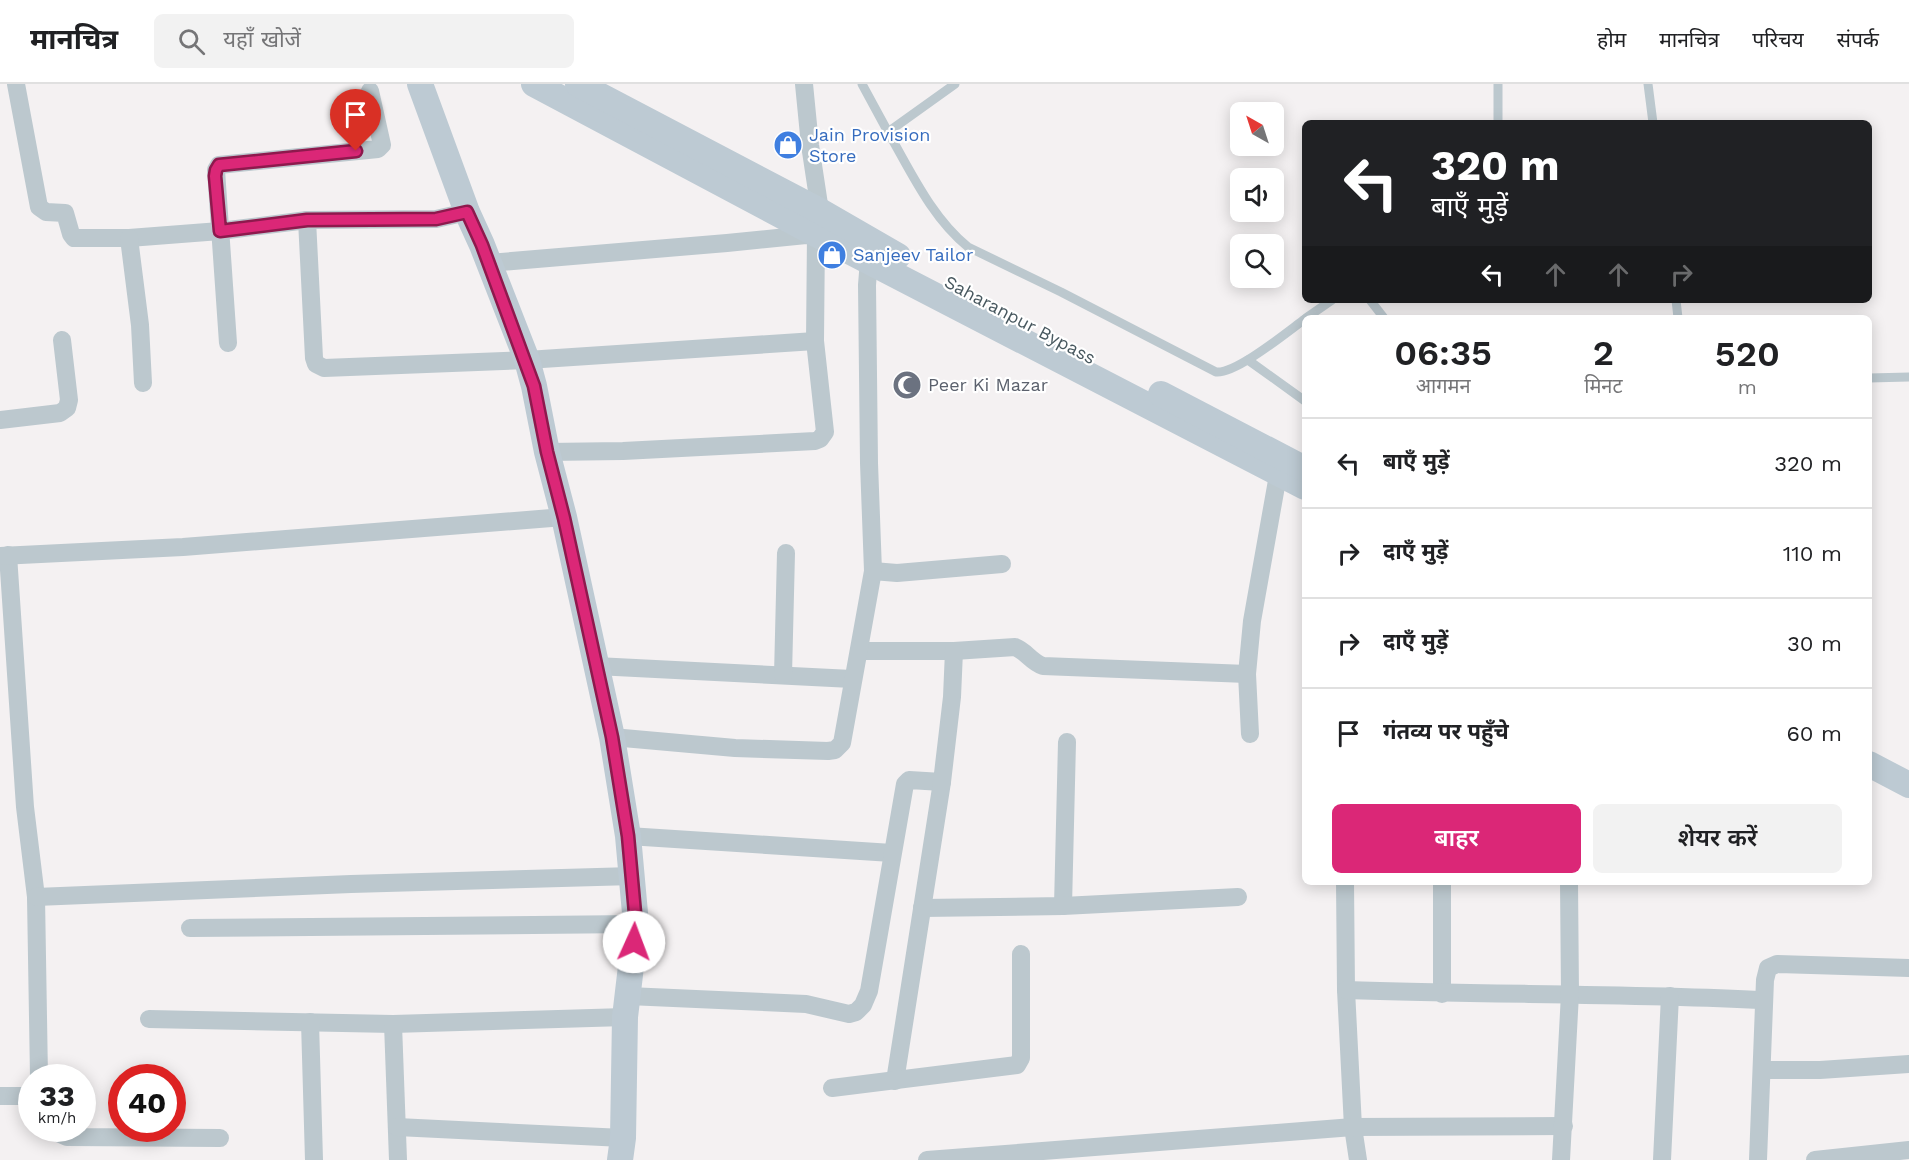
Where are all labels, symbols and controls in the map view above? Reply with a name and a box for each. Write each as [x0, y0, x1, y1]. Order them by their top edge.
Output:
search box [154, 14, 574, 68]
text: मानचित्र [30, 23, 118, 56]
icon: search [175, 25, 208, 58]
text: यहाँ खोजें [223, 27, 301, 52]
text: होम [1597, 27, 1626, 52]
text: मानचित्र [1659, 27, 1719, 52]
text: परिचय [1752, 27, 1804, 52]
text: संपर्क [1837, 27, 1879, 52]
pin [330, 89, 381, 151]
icon: arrive [339, 98, 372, 131]
north arrow [1230, 102, 1284, 156]
map controls [1230, 102, 1284, 288]
place label: Jain Provision Store [809, 124, 930, 166]
shop icon: Jain Provision Store [772, 129, 804, 161]
text: 320 m [1431, 141, 1560, 190]
icon: left [1332, 144, 1410, 222]
button: sound [1230, 168, 1284, 222]
text: बाएँ मुड़ें [1431, 191, 1508, 223]
button: search [1230, 234, 1284, 288]
shop icon: Sanjeev Tailor [816, 239, 848, 271]
place label: Sanjeev Tailor [853, 244, 973, 265]
icon: left [1476, 258, 1509, 291]
icon: ahead [1539, 258, 1572, 291]
icon: ahead [1602, 258, 1635, 291]
icon: right [1665, 258, 1698, 291]
street label: Saharanpur Bypass [941, 271, 1099, 368]
text: 06:35 [1394, 332, 1492, 374]
text: 2 [1593, 332, 1614, 374]
text: 520 [1715, 333, 1780, 375]
mosque icon: Peer Ki Mazar [891, 369, 923, 401]
place label: Peer Ki Mazar [928, 374, 1048, 395]
text: आगमन [1416, 374, 1471, 398]
text: मिनट [1584, 374, 1623, 398]
text: m [1738, 375, 1757, 399]
icon: left [1332, 447, 1365, 480]
text: बाएँ मुड़ें [1383, 449, 1450, 474]
text: 320 m [1774, 451, 1842, 476]
icon: right [1332, 537, 1365, 570]
text: दाएँ मुड़ें [1383, 539, 1448, 564]
text: 110 m [1783, 541, 1842, 566]
icon: right [1332, 627, 1365, 660]
text: दाएँ मुड़ें [1383, 629, 1448, 654]
text: 30 m [1787, 631, 1842, 656]
icon: arrive [1332, 717, 1365, 750]
text: गंतव्य पर पहुँचे [1383, 719, 1509, 744]
text: 60 m [1786, 721, 1842, 746]
button: बाहर [1332, 804, 1581, 873]
button: शेयर करें [1593, 804, 1842, 873]
position arrow [602, 910, 666, 974]
speed limit sign: 40 [108, 1064, 186, 1142]
text: 33 [39, 1078, 75, 1113]
text: km/h [38, 1109, 76, 1127]

